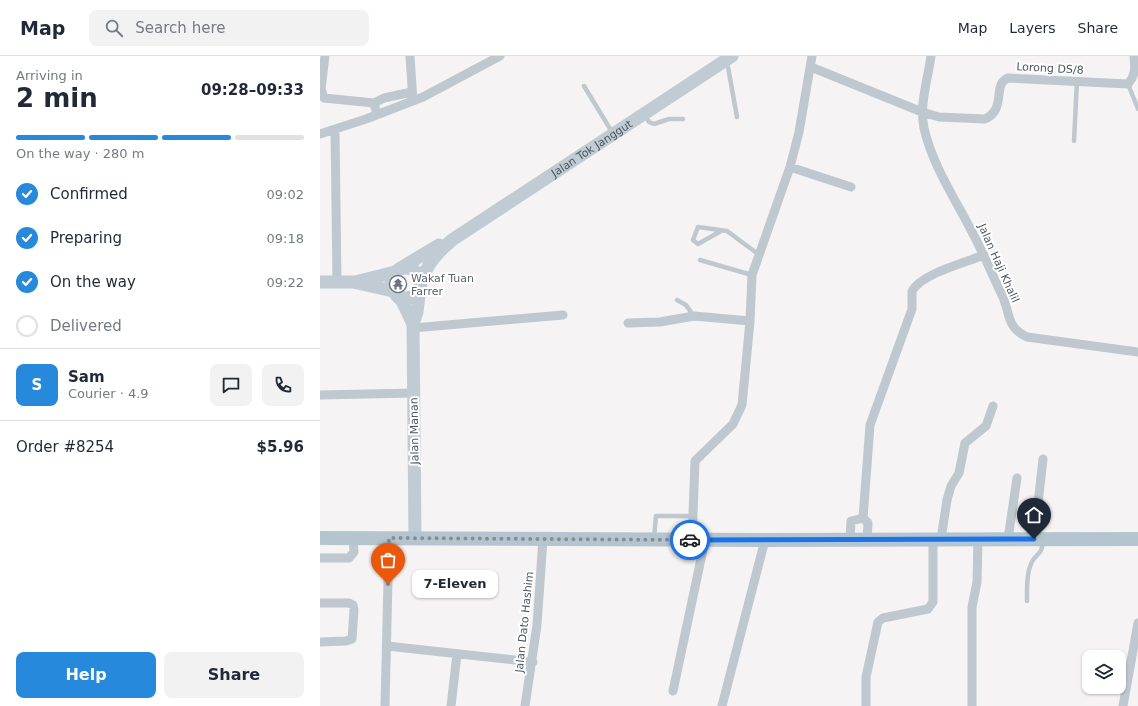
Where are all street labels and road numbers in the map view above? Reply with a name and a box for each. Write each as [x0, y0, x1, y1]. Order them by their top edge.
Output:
street label: Lorong DS/8 [1016, 60, 1084, 77]
street label: Jalan Tok Janggut [548, 117, 635, 180]
street label: Jalan Haji Khalil [975, 221, 1022, 305]
street label: Jalan Manan [407, 397, 422, 466]
street label: Jalan Dato Hashim [513, 571, 536, 674]

